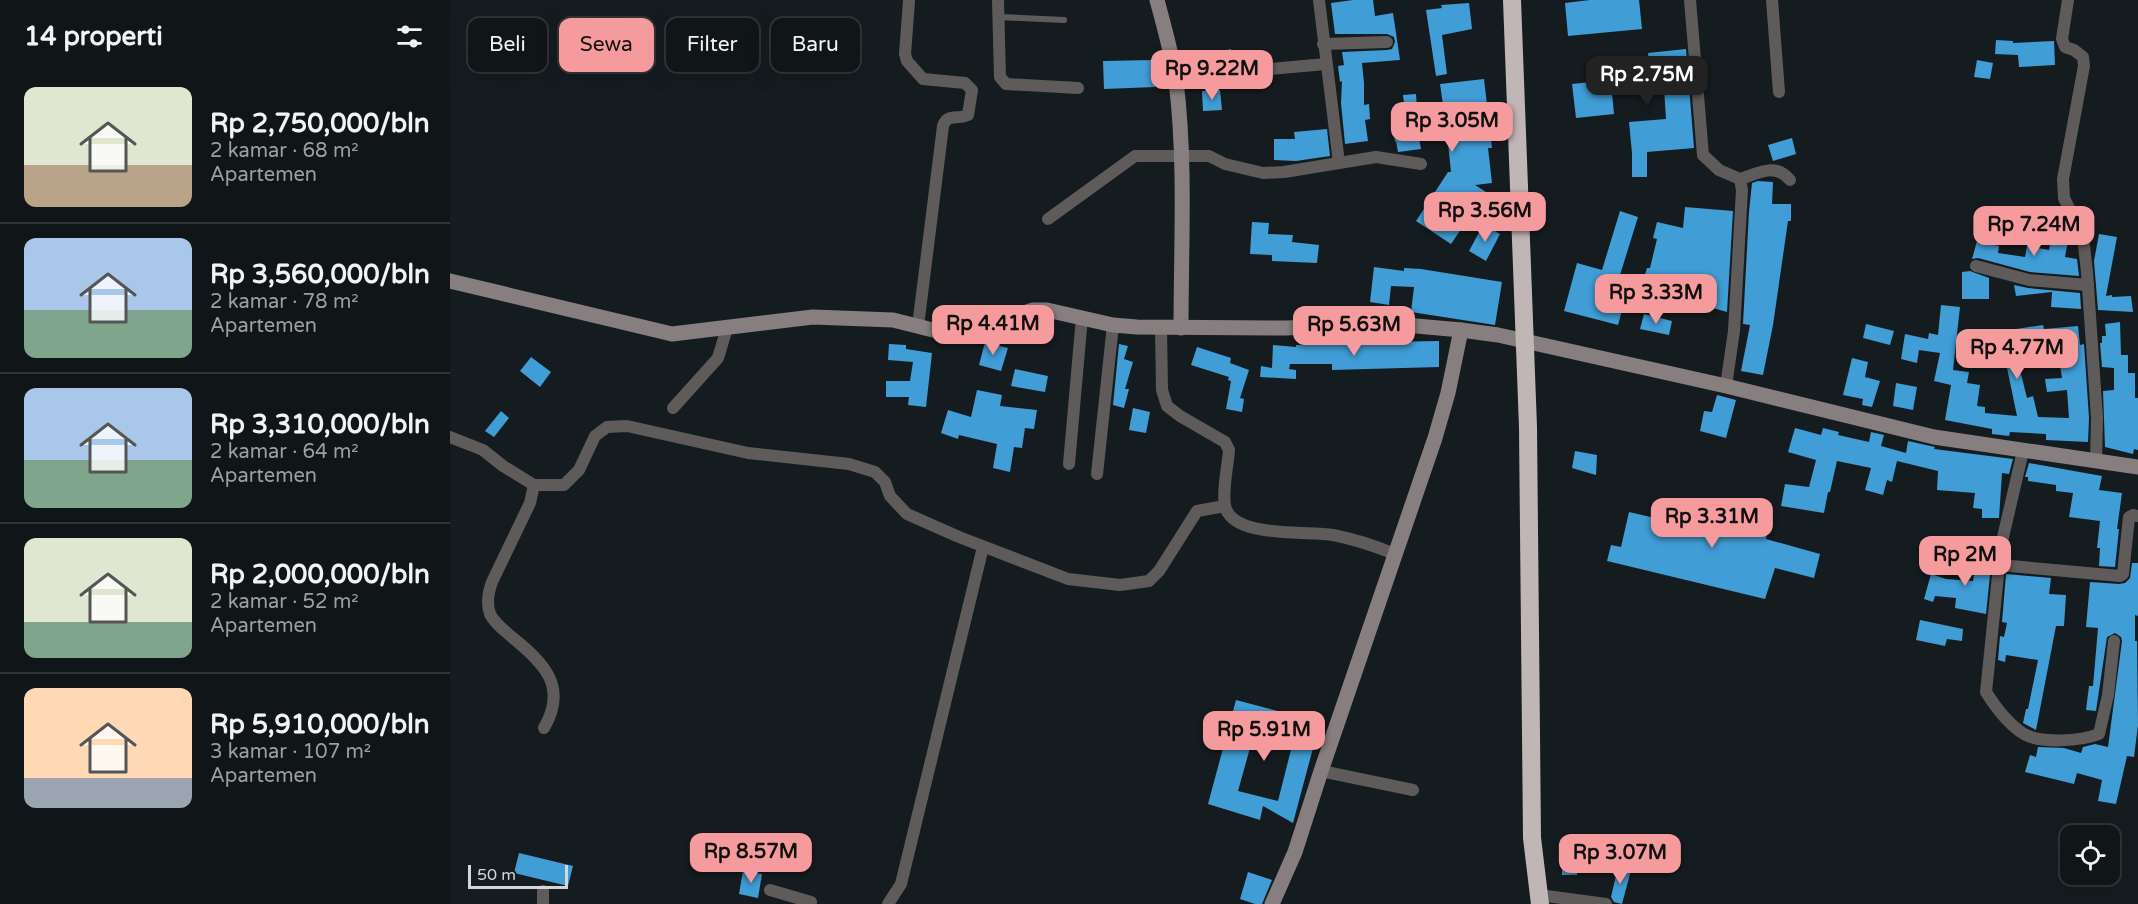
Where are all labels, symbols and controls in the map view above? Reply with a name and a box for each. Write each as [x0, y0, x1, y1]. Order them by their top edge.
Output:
chip: Beli [468, 18, 547, 72]
chip: Sewa [559, 18, 654, 72]
chip: Filter [666, 18, 759, 72]
chip: Baru [771, 18, 860, 72]
icon: filters [393, 20, 426, 53]
text: 14 properti [24, 21, 163, 52]
pin: Rp 9.22M [1150, 50, 1274, 101]
pin: Rp 2.75M [1585, 56, 1709, 107]
text: Rp 9.22M [1165, 57, 1259, 81]
text: Rp 2.75M [1600, 63, 1694, 87]
pin: Rp 3.05M [1390, 102, 1514, 153]
text: Rp 2,750,000/bln [210, 108, 429, 139]
text: Rp 3.05M [1405, 109, 1499, 133]
icon: home [72, 111, 144, 183]
text: 2 kamar · 68 m² [210, 139, 359, 163]
text: Apartemen [210, 163, 317, 187]
pin: Rp 3.56M [1423, 192, 1547, 243]
text: Rp 3.56M [1438, 199, 1532, 223]
pin: Rp 7.24M [1972, 206, 2096, 257]
text: Rp 7.24M [1987, 213, 2081, 237]
text: Rp 3,560,000/bln [210, 259, 430, 290]
icon: home [72, 262, 144, 334]
pin: Rp 3.33M [1594, 274, 1718, 325]
text: Rp 3.33M [1609, 281, 1703, 305]
text: 2 kamar · 78 m² [210, 290, 359, 314]
pin: Rp 4.41M [931, 305, 1055, 356]
pin: Rp 5.63M [1292, 306, 1416, 357]
text: Rp 4.41M [946, 312, 1040, 336]
text: Rp 5.63M [1307, 313, 1401, 337]
text: Apartemen [210, 314, 317, 338]
pin: Rp 4.77M [1955, 329, 2079, 380]
text: Rp 4.77M [1970, 336, 2064, 360]
text: Rp 3,310,000/bln [210, 409, 430, 440]
icon: home [72, 412, 144, 484]
text: 2 kamar · 64 m² [210, 440, 359, 464]
text: Apartemen [210, 464, 317, 488]
pin: Rp 3.31M [1650, 498, 1774, 549]
text: Rp 3.31M [1665, 505, 1759, 529]
pin: Rp 2M [1923, 536, 2007, 587]
text: Rp 2M [1933, 543, 1997, 567]
text: Rp 2,000,000/bln [210, 559, 430, 590]
icon: home [72, 562, 144, 634]
text: 2 kamar · 52 m² [210, 590, 359, 614]
text: Apartemen [210, 614, 317, 638]
text: Rp 5,910,000/bln [210, 709, 429, 740]
pin: Rp 5.91M [1202, 711, 1326, 762]
icon: home [72, 712, 144, 784]
text: Rp 5.91M [1217, 718, 1311, 742]
text: 3 kamar · 107 m² [210, 740, 371, 764]
text: Apartemen [210, 764, 317, 788]
map controls [2060, 825, 2120, 885]
button: locate [2060, 825, 2120, 885]
pin: Rp 8.57M [689, 833, 813, 884]
pin: Rp 3.07M [1558, 834, 1682, 885]
text: Rp 8.57M [704, 840, 798, 864]
text: Rp 3.07M [1573, 841, 1667, 865]
scale bar [468, 862, 568, 890]
text: 50 m [477, 865, 516, 885]

